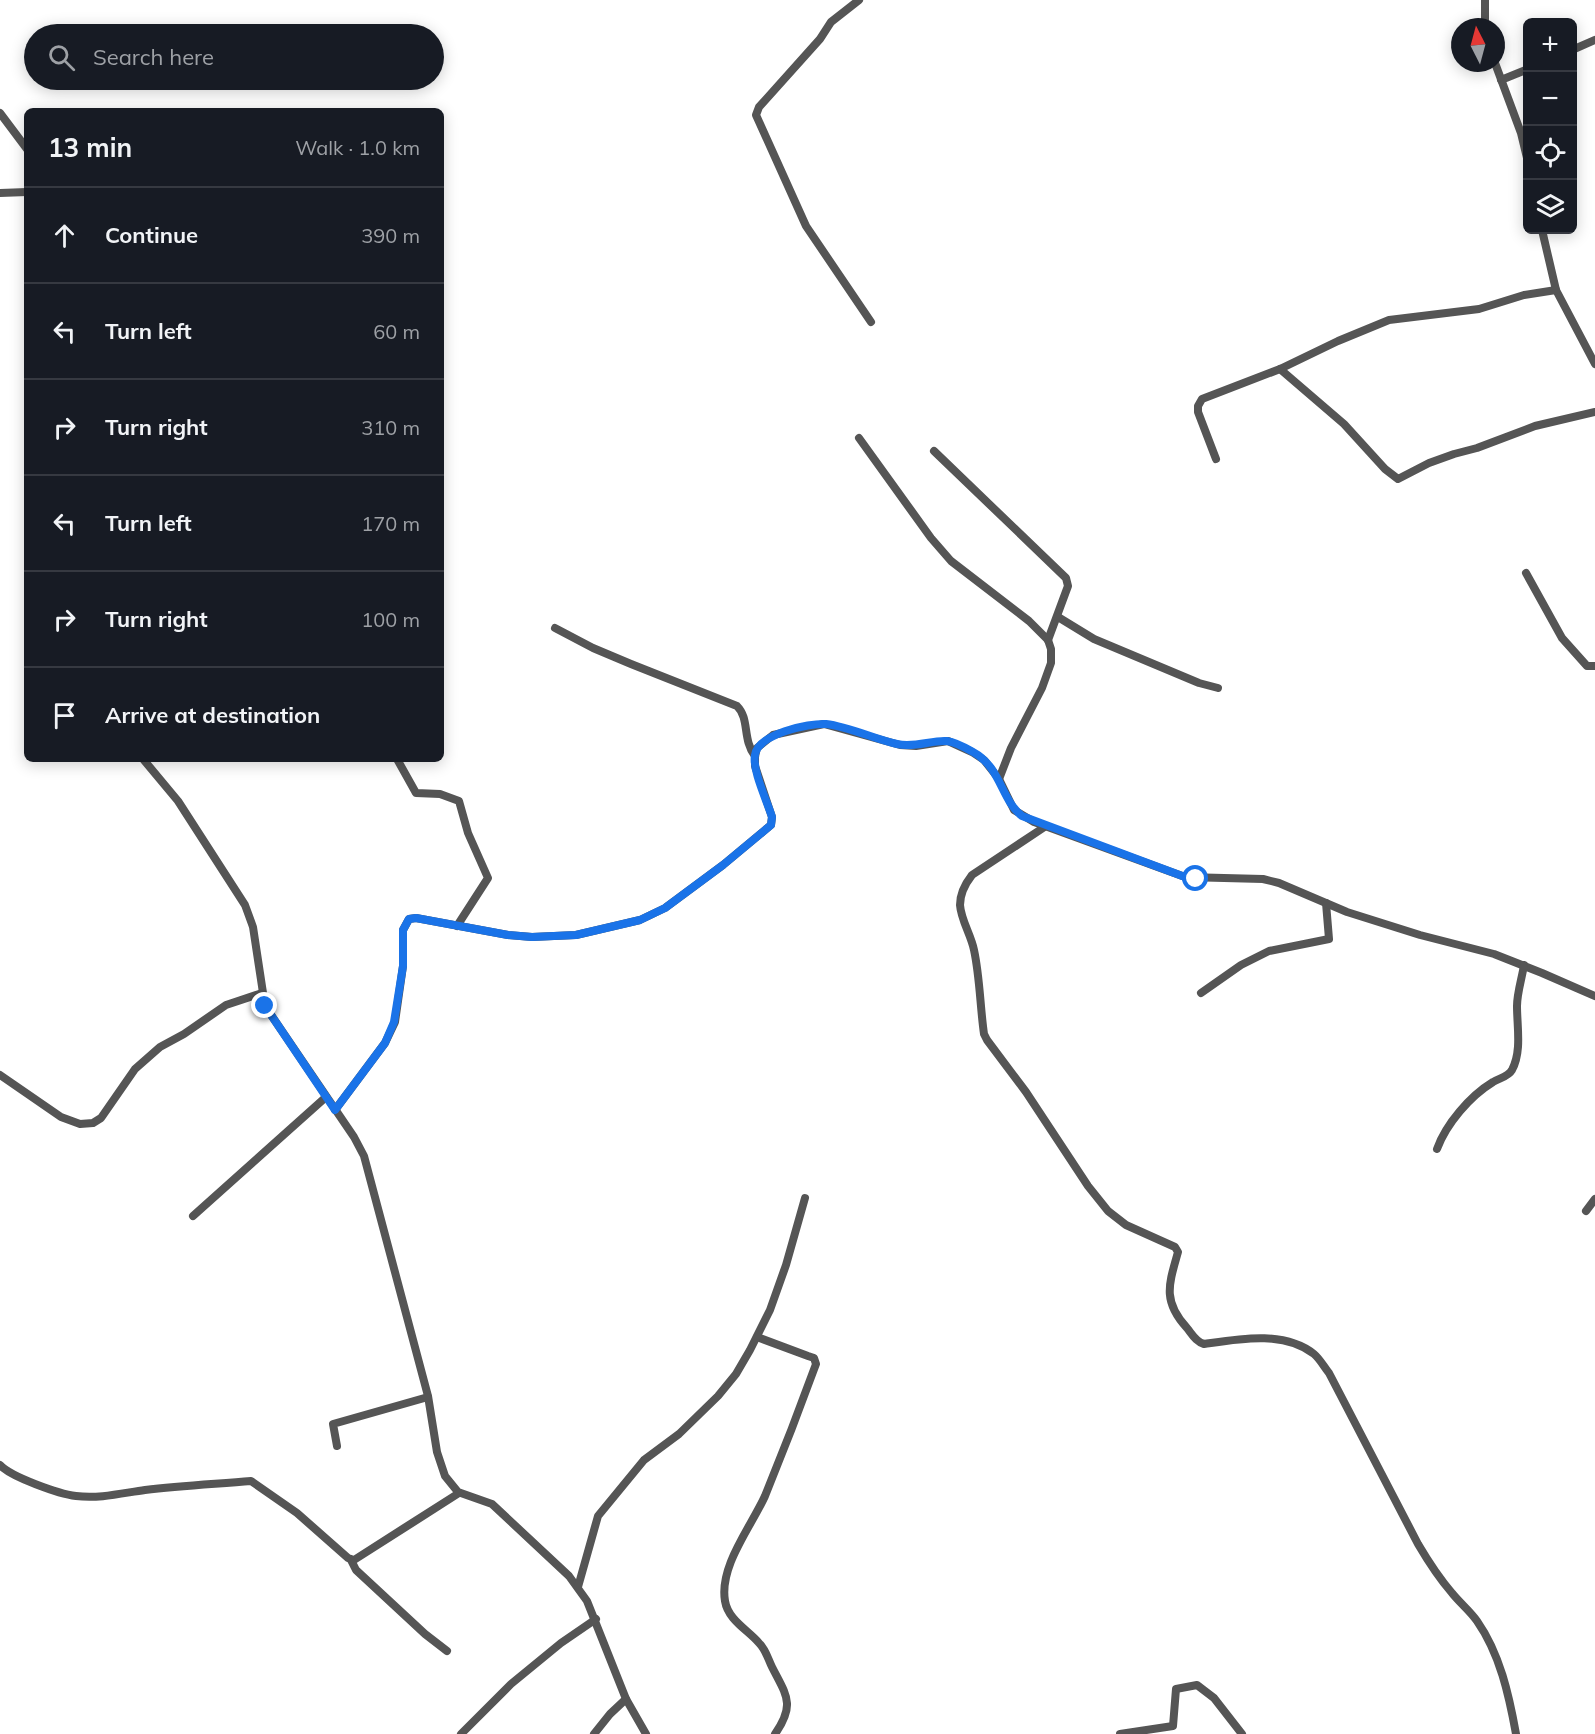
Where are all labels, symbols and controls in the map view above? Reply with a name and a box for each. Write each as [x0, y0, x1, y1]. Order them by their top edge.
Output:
north arrow [1451, 18, 1505, 72]
map controls [1523, 18, 1577, 234]
button: + [1523, 18, 1577, 72]
search box [24, 24, 444, 90]
icon: search [45, 41, 78, 74]
text: Search here [93, 43, 214, 71]
button: − [1523, 72, 1577, 126]
button: locate [1523, 126, 1577, 180]
text: 13 min [48, 131, 132, 164]
text: Walk · 1.0 km [295, 135, 420, 160]
button: layers [1523, 180, 1577, 234]
icon: ahead [48, 219, 81, 252]
text: Continue [105, 221, 198, 249]
text: 390 m [361, 223, 420, 248]
icon: left [48, 315, 81, 348]
text: Turn left [105, 317, 192, 345]
text: 60 m [373, 319, 420, 344]
icon: right [48, 411, 81, 444]
text: Turn right [105, 413, 208, 441]
text: 310 m [361, 415, 420, 440]
icon: left [48, 507, 81, 540]
text: Turn left [105, 509, 192, 537]
text: 170 m [361, 511, 420, 536]
icon: right [48, 603, 81, 636]
text: Turn right [105, 605, 208, 633]
text: 100 m [361, 607, 420, 632]
icon: arrive [48, 699, 81, 732]
text: Arrive at destination [105, 701, 320, 729]
route start [1182, 865, 1208, 891]
route end [251, 992, 277, 1018]

